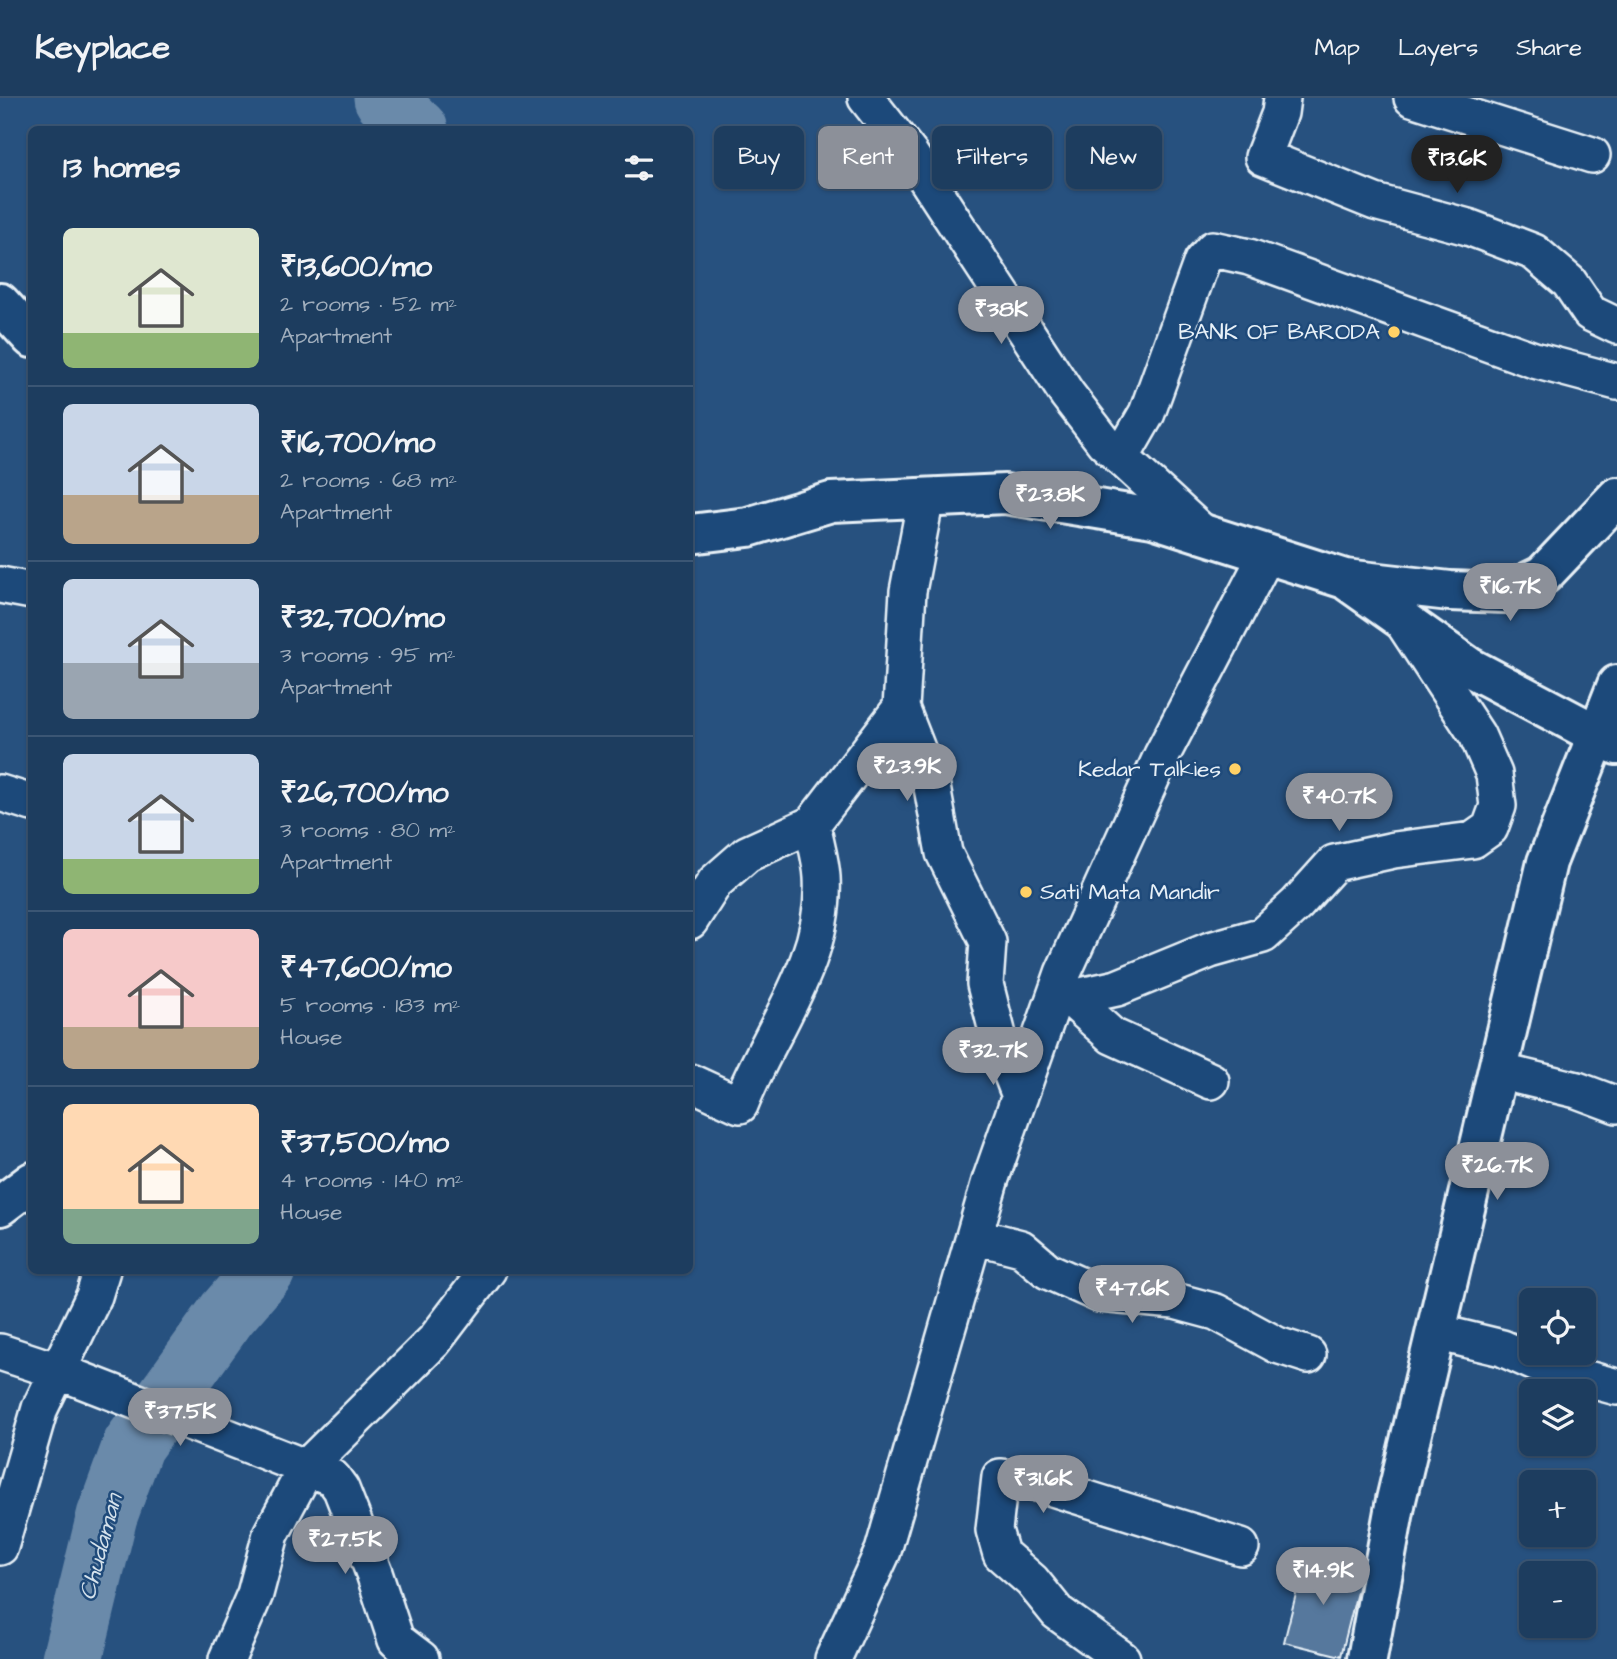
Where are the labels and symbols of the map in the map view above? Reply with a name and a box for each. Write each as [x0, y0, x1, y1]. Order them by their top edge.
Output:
pin: ₹13.6K [1400, 136, 1514, 195]
pin: ₹38K [960, 286, 1042, 346]
place label: BANK OF BARODA [1178, 316, 1380, 348]
marker: BANK OF BARODA [1386, 324, 1402, 340]
pin: ₹23.8K [993, 472, 1107, 531]
pin: ₹16.7K [1453, 564, 1567, 623]
pin: ₹23.9K [850, 744, 964, 803]
place label: Kedar Talkies [1078, 753, 1221, 785]
marker: Kedar Talkies [1227, 761, 1243, 777]
pin: ₹40.7K [1282, 774, 1396, 833]
place label: Sati Mata Mandir [1040, 876, 1220, 908]
marker: Sati Mata Mandir [1018, 884, 1034, 900]
pin: ₹32.7K [936, 1028, 1050, 1087]
pin: ₹26.7K [1440, 1142, 1554, 1202]
pin: ₹47.6K [1075, 1266, 1189, 1325]
pin: ₹37.5K [123, 1388, 237, 1448]
pin: ₹31.6K [986, 1456, 1100, 1515]
water label: Chudaman [71, 1488, 132, 1604]
pin: ₹27.5K [288, 1516, 402, 1576]
pin: ₹14.9K [1266, 1548, 1380, 1607]

